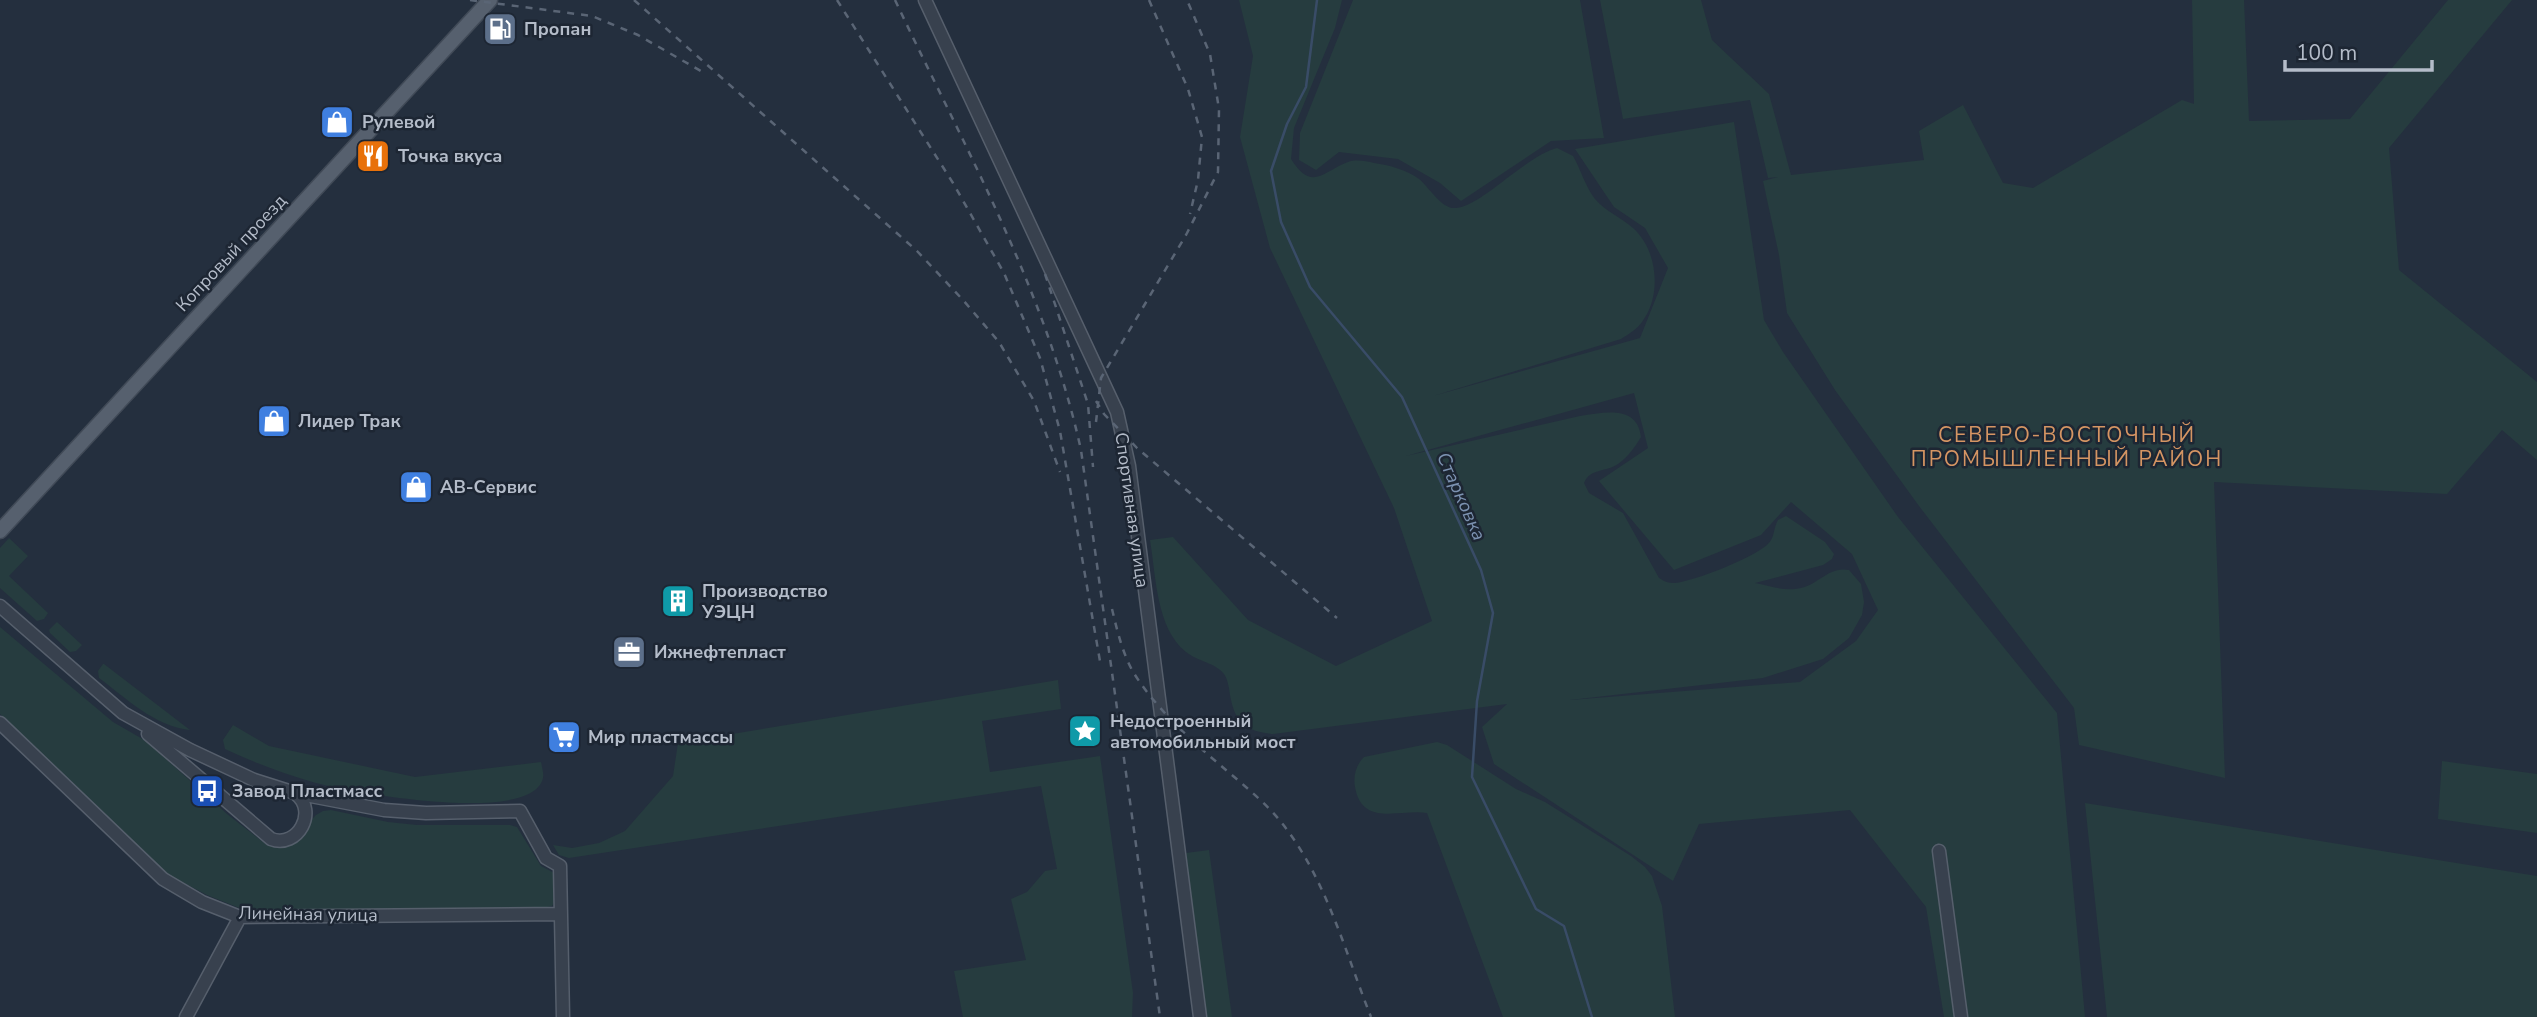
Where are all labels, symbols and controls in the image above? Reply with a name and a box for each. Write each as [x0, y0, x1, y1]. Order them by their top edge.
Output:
fuel station icon: Пропан [481, 10, 519, 48]
place label: Пропан [524, 17, 591, 41]
scale bar [2285, 28, 2432, 72]
text: 100 m [2296, 39, 2357, 67]
shop icon: Рулевой [318, 103, 356, 141]
place label: Рулевой [362, 110, 435, 134]
restaurant icon: Точка вкуса [354, 137, 392, 175]
place label: Точка вкуса [398, 144, 502, 168]
street label: Копровый проезд [170, 189, 292, 317]
shop icon: Лидер Трак [255, 402, 293, 440]
place label: Лидер Трак [298, 409, 401, 433]
district label: СЕВЕРО-ВОСТОЧНЫЙ ПРОМЫШЛЕННЫЙ РАЙОН [1911, 421, 2223, 473]
street label: Спортивная улица [1109, 431, 1155, 589]
water label: Старковка [1430, 448, 1492, 545]
shop icon: АВ-Сервис [397, 468, 435, 506]
place label: АВ-Сервис [440, 475, 537, 499]
place label: Производство УЭЦН [701, 579, 828, 624]
building icon: Производство УЭЦН [659, 582, 697, 620]
office icon: Ижнефтепласт [610, 633, 648, 671]
place label: Ижнефтепласт [654, 640, 786, 664]
place label: Недостроенный автомобильный мост [1110, 709, 1296, 754]
place icon: Недостроенный автомобильный мост [1066, 712, 1104, 750]
supermarket icon: Мир пластмассы [545, 718, 583, 756]
place label: Мир пластмассы [588, 725, 733, 749]
bus stop icon: Завод Пластмасс [188, 772, 226, 810]
place label: Завод Пластмасс [232, 779, 382, 803]
street label: Линейная улица [238, 901, 378, 927]

